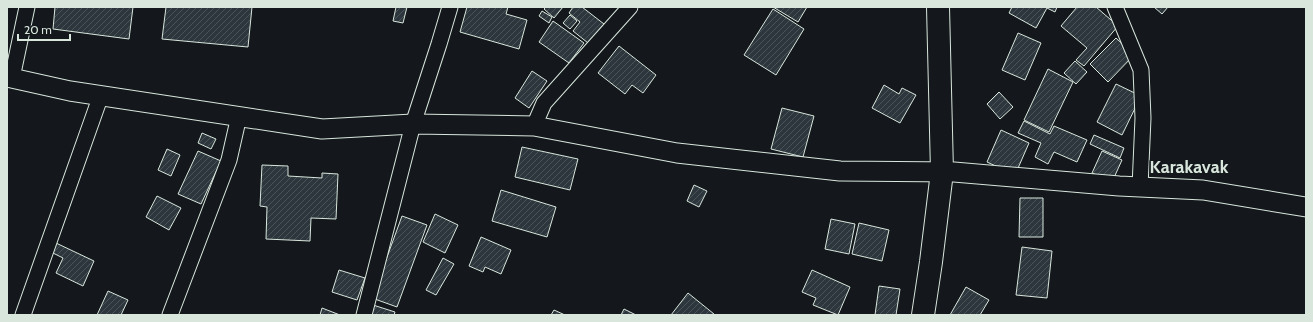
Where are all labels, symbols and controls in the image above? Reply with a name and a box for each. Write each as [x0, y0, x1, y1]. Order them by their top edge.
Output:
scale bar [18, 16, 70, 42]
text: 20 m [24, 22, 52, 37]
district label: Karakavak [1150, 156, 1229, 178]

